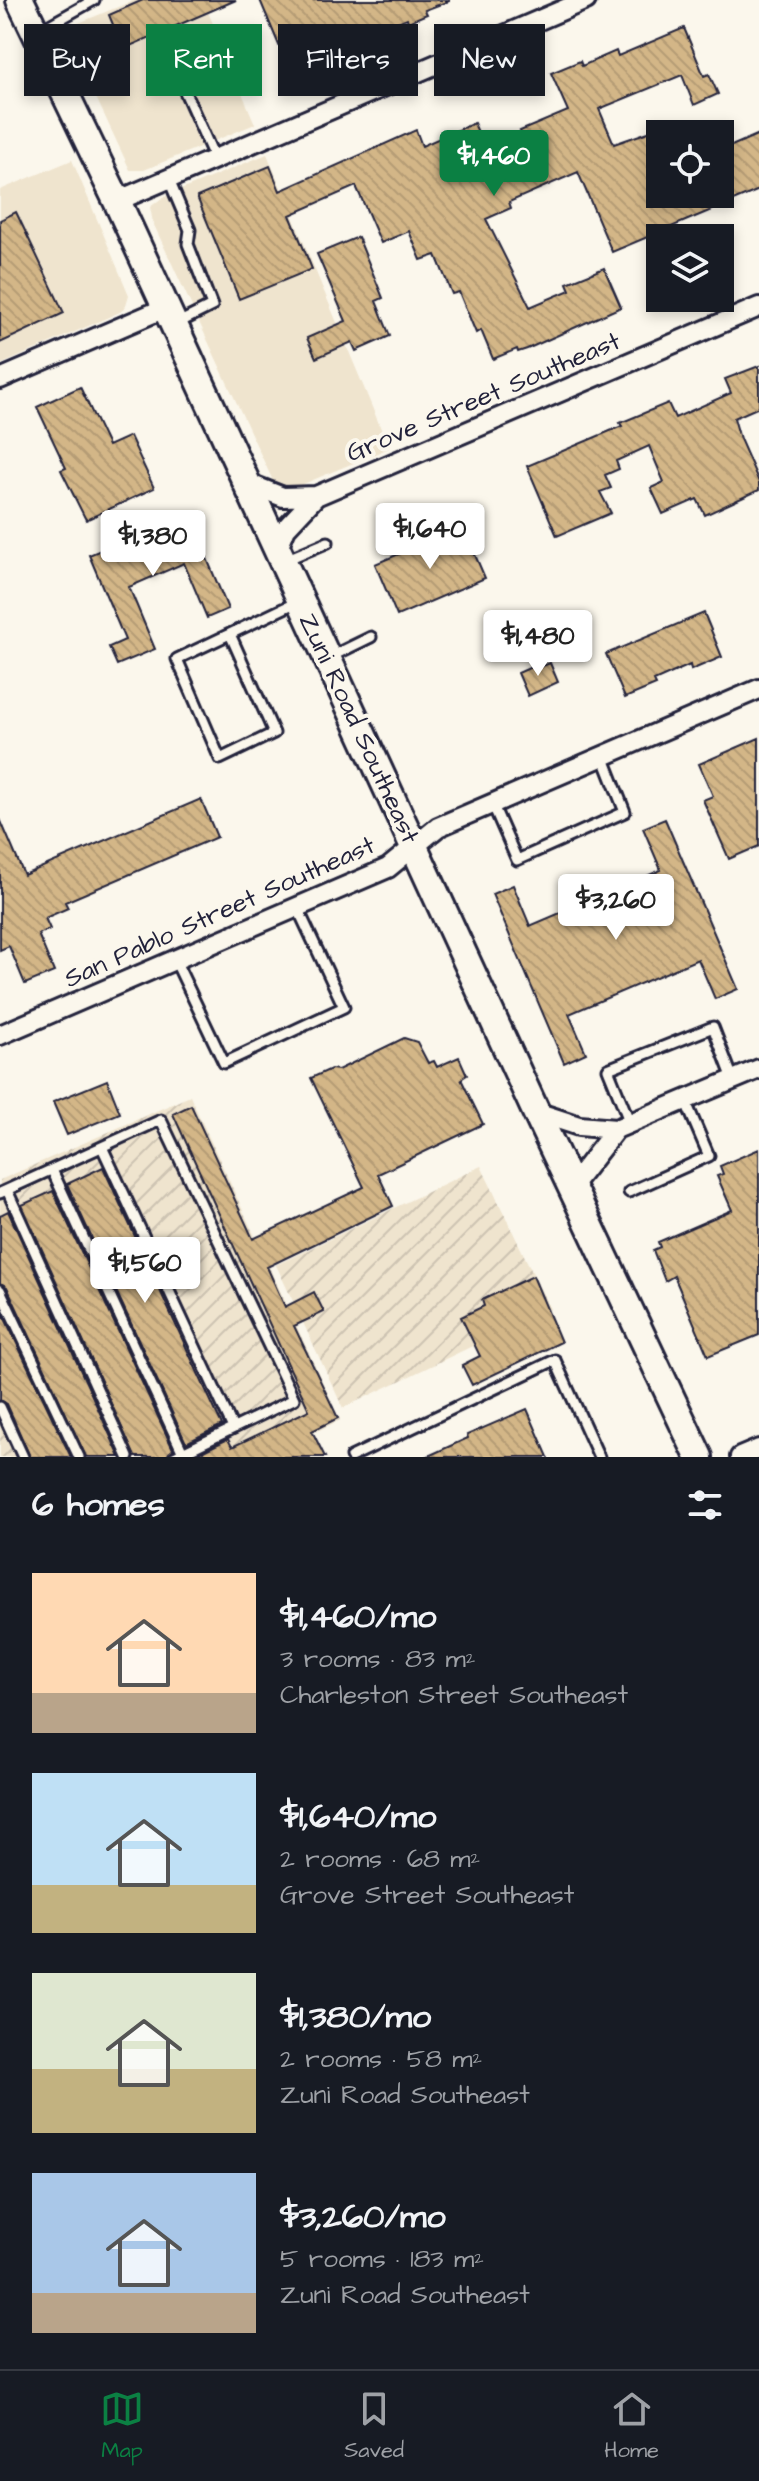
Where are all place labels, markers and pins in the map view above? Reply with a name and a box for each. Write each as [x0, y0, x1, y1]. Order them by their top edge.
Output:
pin: $1,460 [429, 130, 559, 198]
pin: $1,640 [365, 503, 495, 571]
pin: $1,380 [88, 510, 218, 578]
pin: $1,480 [473, 610, 603, 678]
pin: $3,260 [551, 874, 681, 942]
pin: $1,560 [80, 1237, 210, 1305]

